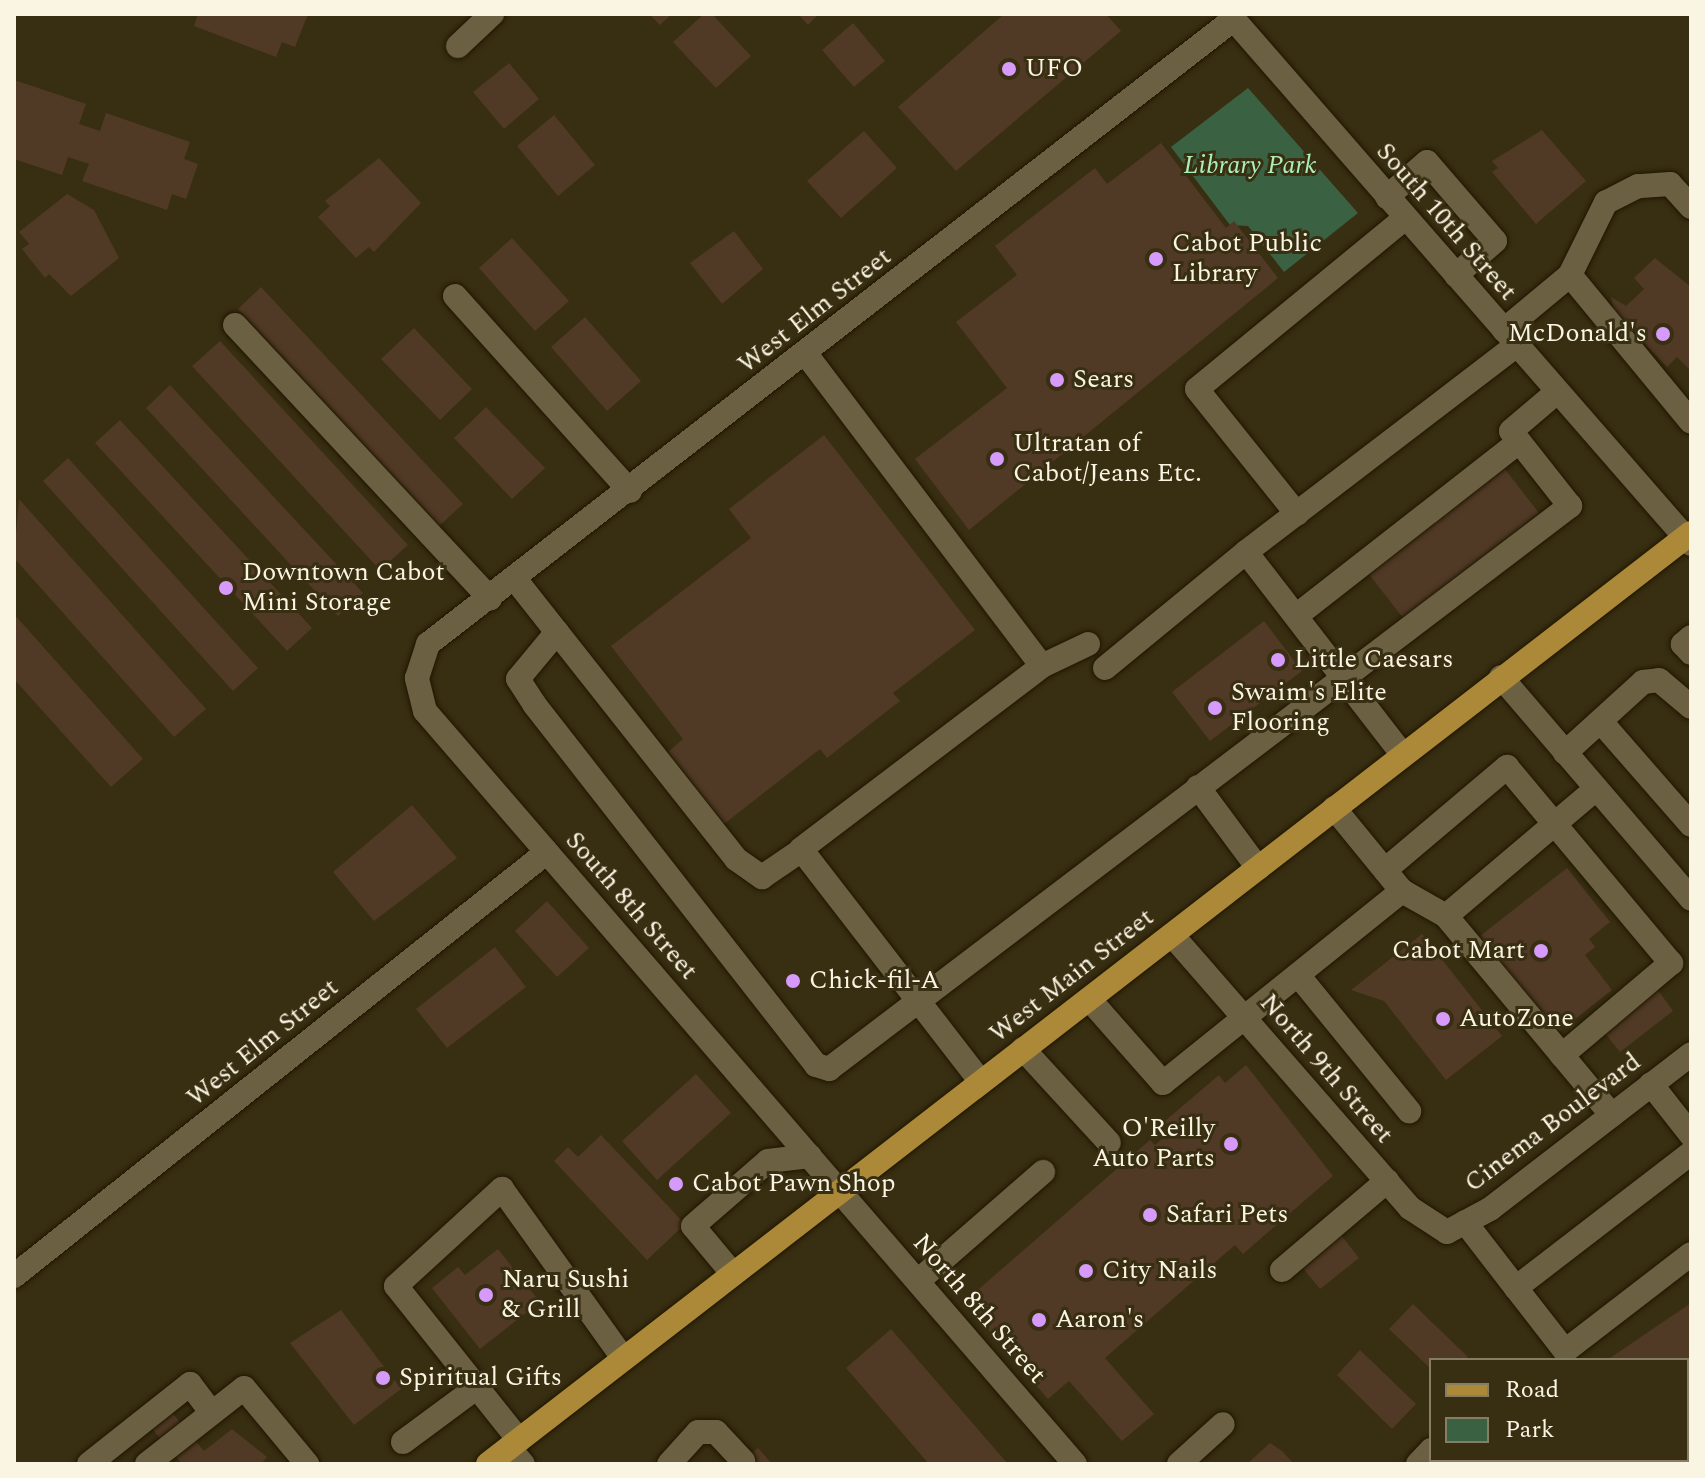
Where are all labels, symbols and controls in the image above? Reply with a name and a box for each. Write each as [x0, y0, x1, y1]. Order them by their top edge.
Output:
place label: UFO [1025, 53, 1083, 85]
marker: UFO [1000, 60, 1018, 78]
street label: South 10th Street [1369, 137, 1523, 307]
park label: Library Park [1183, 150, 1317, 182]
place label: Cabot Public Library [1172, 228, 1322, 290]
street label: West Elm Street [732, 241, 898, 381]
marker: Cabot Public Library [1147, 250, 1165, 268]
place label: McDonald's [1508, 318, 1647, 350]
marker: McDonald's [1654, 325, 1672, 343]
place label: Sears [1073, 364, 1134, 396]
marker: Sears [1048, 371, 1066, 389]
place label: Ultratan of Cabot/Jeans Etc. [1013, 428, 1202, 490]
marker: Ultratan of Cabot/Jeans Etc. [988, 450, 1006, 468]
place label: Downtown Cabot Mini Storage [242, 557, 445, 618]
marker: Downtown Cabot Mini Storage [217, 579, 235, 597]
place label: Little Caesars [1294, 644, 1453, 676]
marker: Little Caesars [1269, 651, 1287, 669]
place label: Swaim's Elite Flooring [1231, 677, 1387, 738]
marker: Swaim's Elite Flooring [1206, 699, 1224, 717]
street label: South 8th Street [558, 826, 704, 986]
street label: West Main Street [984, 902, 1160, 1050]
place label: Cabot Mart [1392, 935, 1525, 967]
marker: Cabot Mart [1532, 942, 1550, 960]
place label: Chick-fil-A [809, 965, 940, 997]
street label: West Elm Street [181, 972, 345, 1114]
marker: Chick-fil-A [784, 972, 802, 990]
street label: North 9th Street [1253, 988, 1399, 1150]
place label: AutoZone [1459, 1003, 1574, 1035]
marker: AutoZone [1434, 1010, 1452, 1028]
street label: Cinema Boulevard [1459, 1047, 1647, 1199]
place label: O'Reilly Auto Parts [1092, 1113, 1215, 1174]
marker: O'Reilly Auto Parts [1222, 1135, 1240, 1153]
place label: Cabot Pawn Shop [692, 1168, 896, 1200]
marker: Cabot Pawn Shop [667, 1175, 685, 1193]
place label: Safari Pets [1166, 1199, 1288, 1231]
marker: Safari Pets [1141, 1206, 1159, 1224]
street label: North 8th Street [906, 1228, 1052, 1390]
place label: City Nails [1102, 1255, 1217, 1287]
marker: City Nails [1077, 1262, 1095, 1280]
place label: Naru Sushi & Grill [502, 1264, 629, 1326]
marker: Naru Sushi & Grill [477, 1286, 495, 1304]
place label: Aaron's [1055, 1304, 1144, 1336]
marker: Aaron's [1030, 1311, 1048, 1329]
legend [1429, 1358, 1689, 1462]
place label: Spiritual Gifts [399, 1362, 562, 1394]
marker: Spiritual Gifts [374, 1369, 392, 1387]
text: Road [1505, 1372, 1559, 1408]
text: Park [1505, 1412, 1555, 1448]

